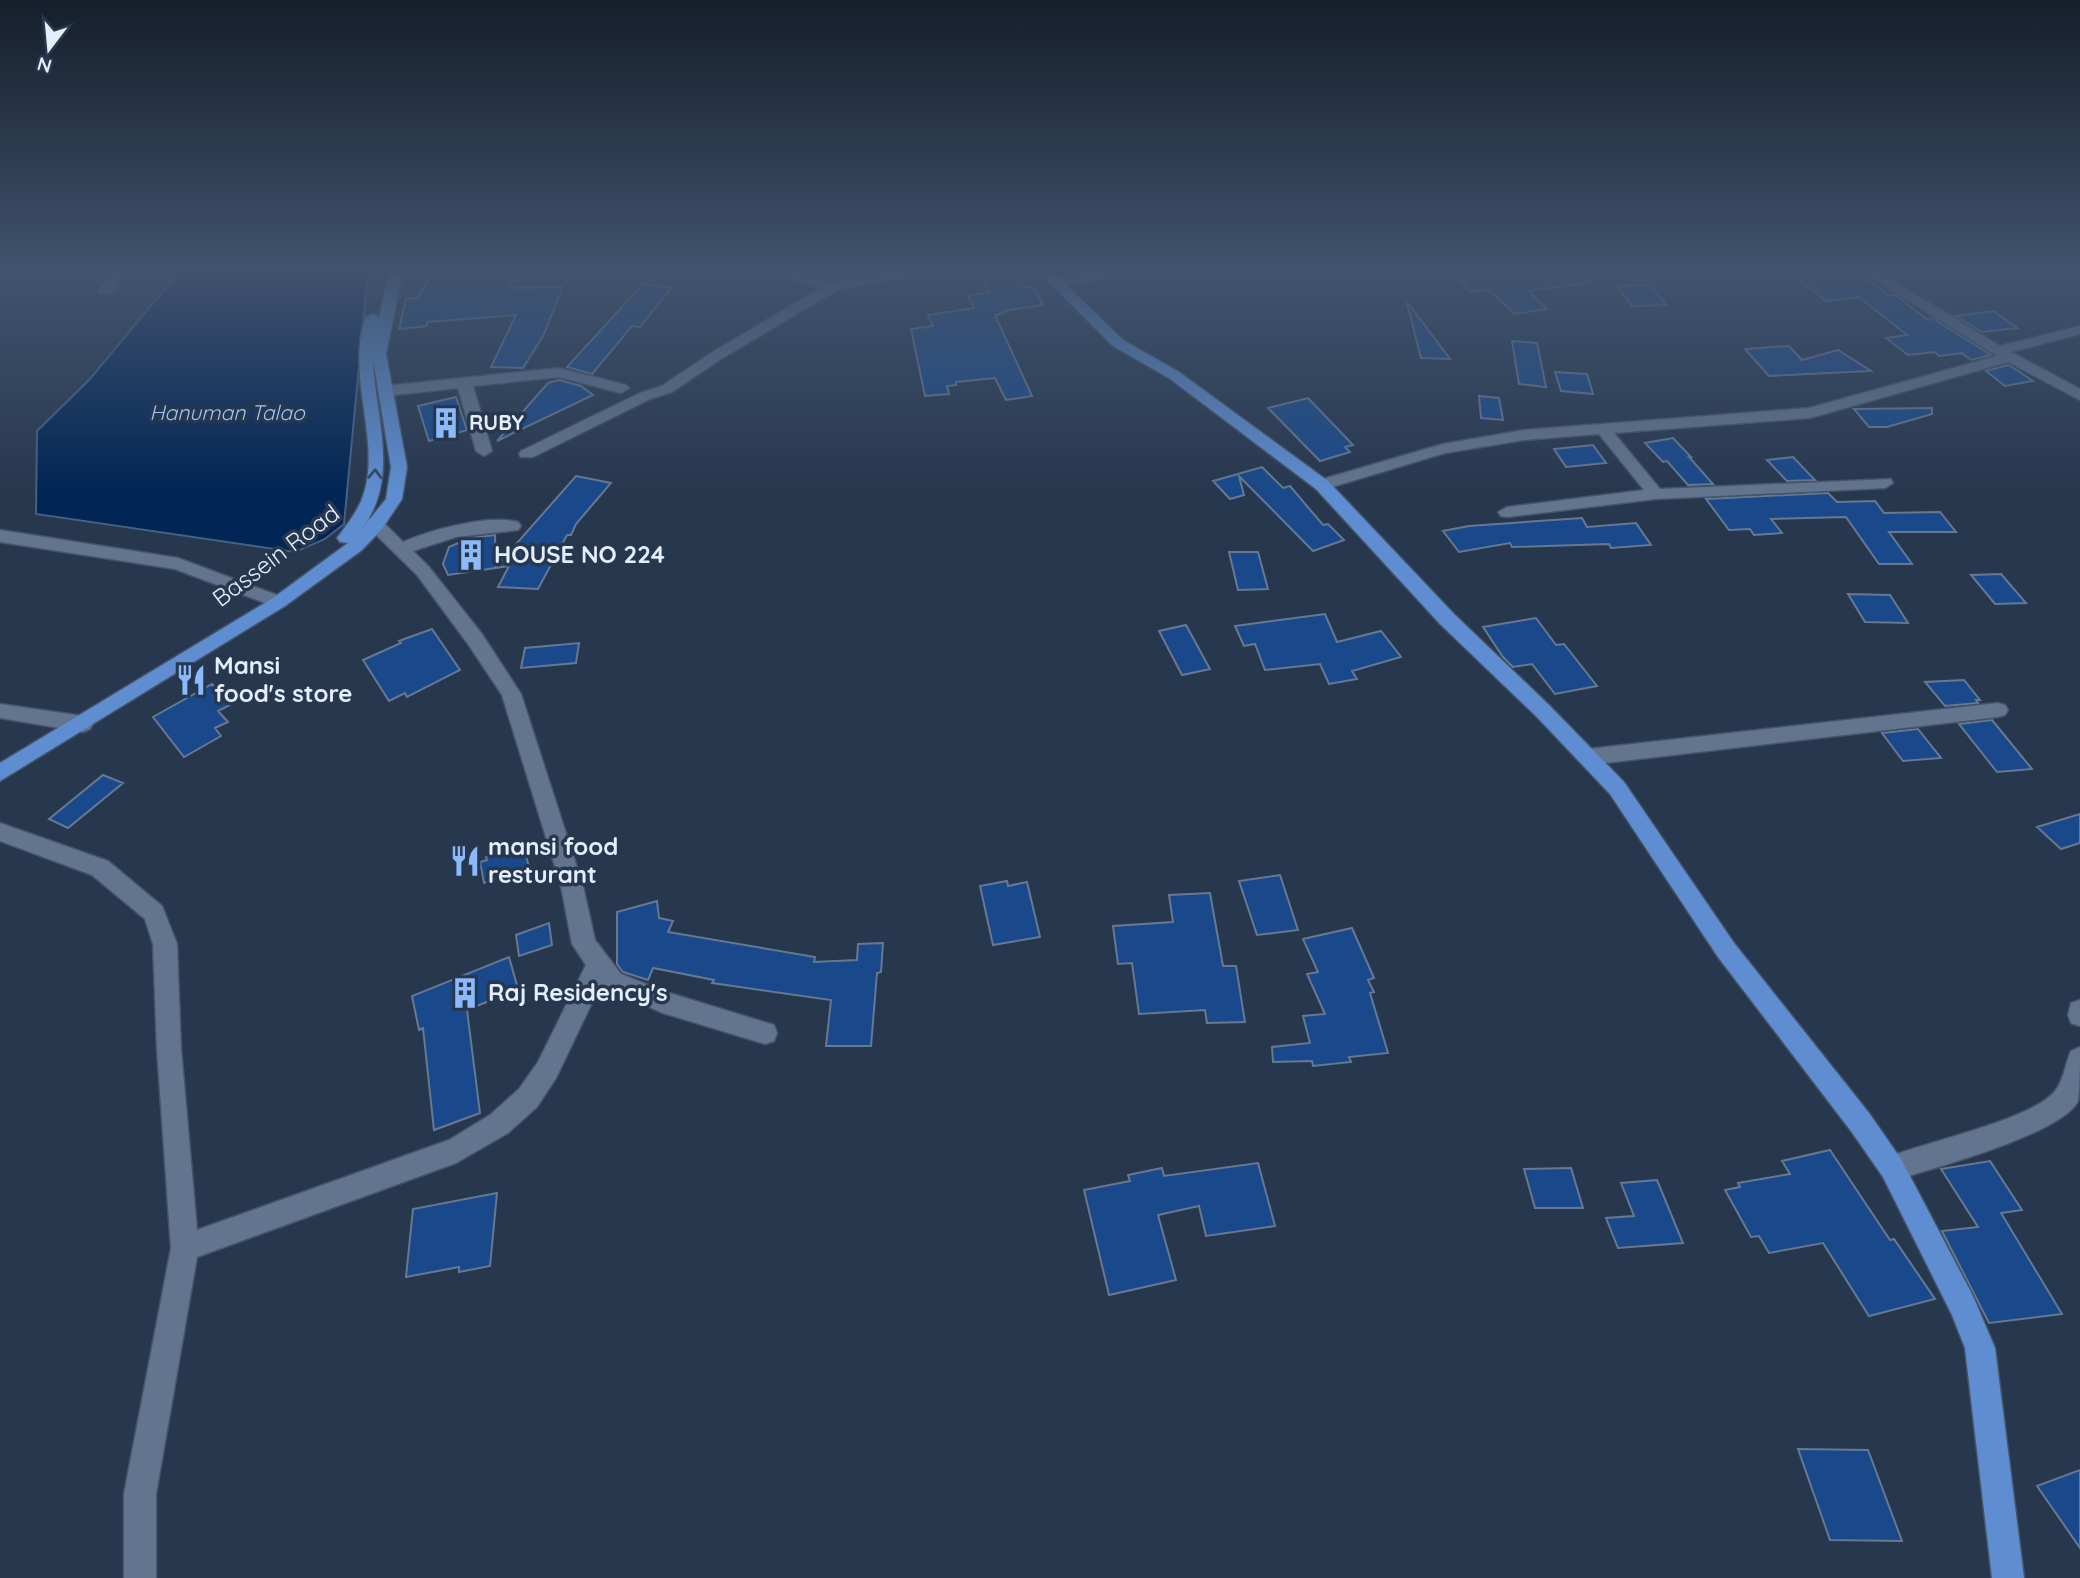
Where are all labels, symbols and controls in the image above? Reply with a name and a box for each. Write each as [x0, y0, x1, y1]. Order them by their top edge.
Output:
north arrow [14, 14, 84, 84]
text: N [34, 52, 54, 79]
water label: Hanuman Talao [149, 399, 306, 425]
building icon: RUBY [429, 406, 463, 440]
place label: RUBY [469, 409, 524, 435]
one-way arrow [368, 468, 383, 479]
street label: Bassein Road [206, 498, 345, 613]
building icon: HOUSE NO 224 [454, 538, 488, 572]
place label: HOUSE NO 224 [494, 539, 665, 569]
place label: Mansi food's store [214, 650, 352, 708]
restaurant icon: Mansi food's store [174, 663, 208, 697]
place label: mansi food resturant [488, 831, 618, 889]
restaurant icon: mansi food resturant [448, 844, 482, 878]
building icon: Raj Residency's [448, 976, 482, 1010]
place label: Raj Residency's [488, 977, 668, 1007]

